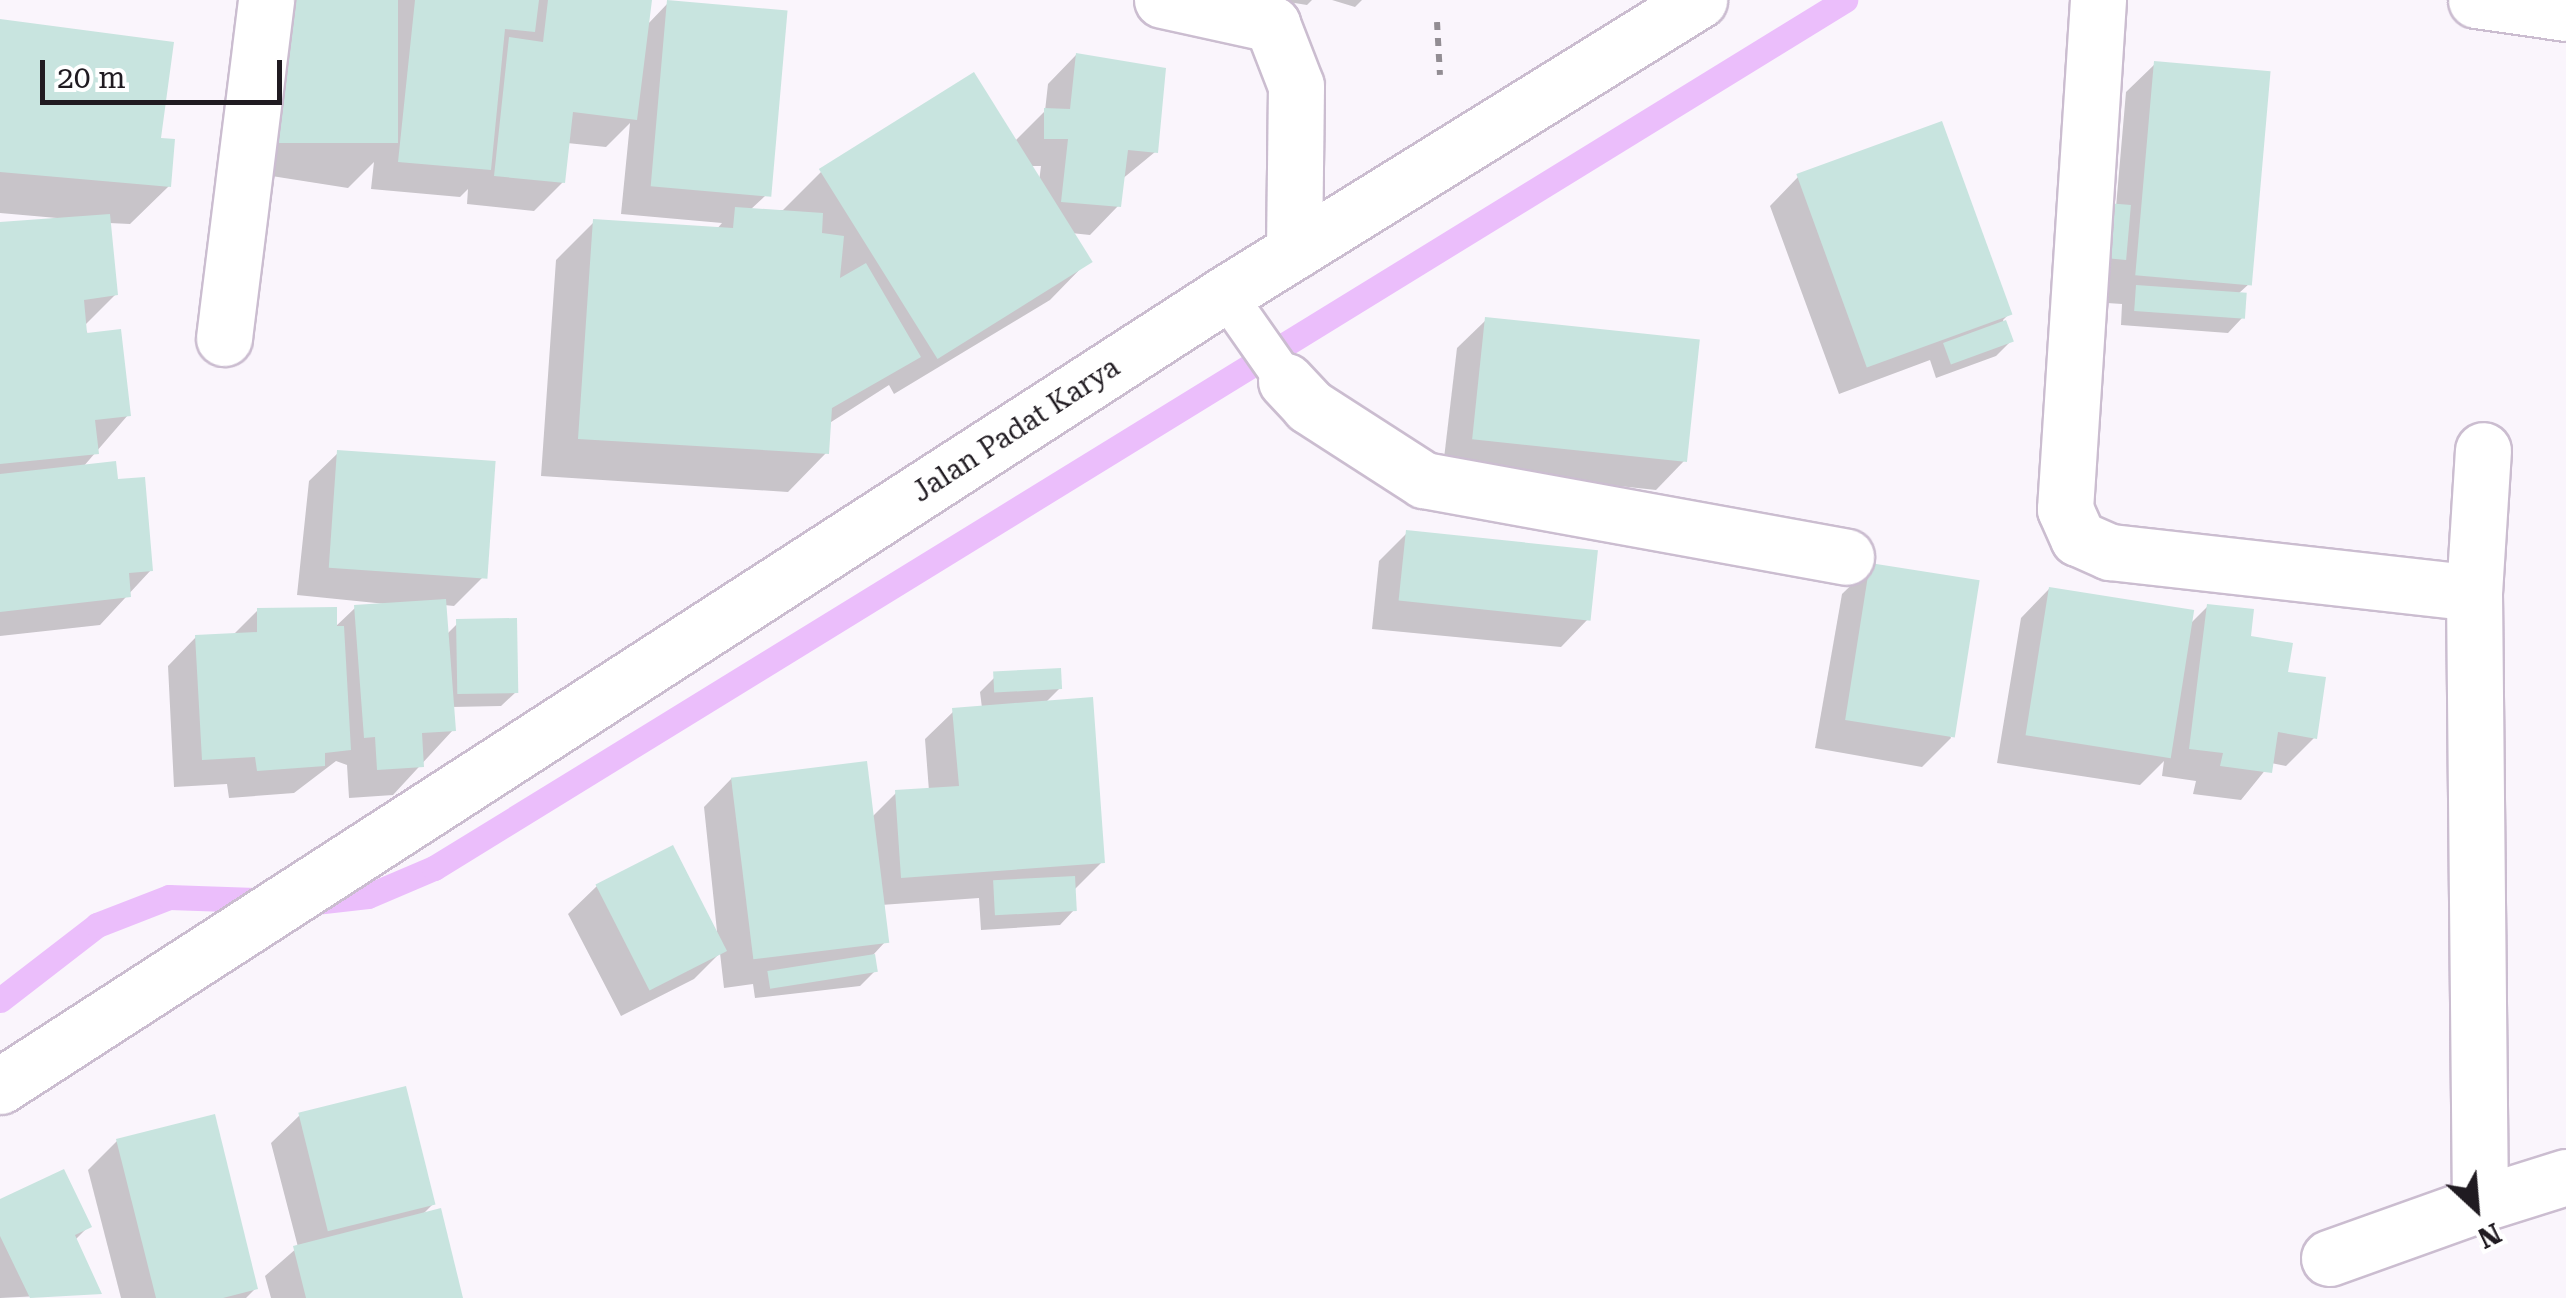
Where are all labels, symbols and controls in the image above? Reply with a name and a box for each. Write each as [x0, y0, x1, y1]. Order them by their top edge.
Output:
scale bar [45, 40, 288, 102]
text: 20 m [57, 60, 126, 95]
street label: Jalan Padat Karya [906, 351, 1126, 509]
north arrow [2426, 1158, 2526, 1258]
text: N [2472, 1216, 2506, 1255]

